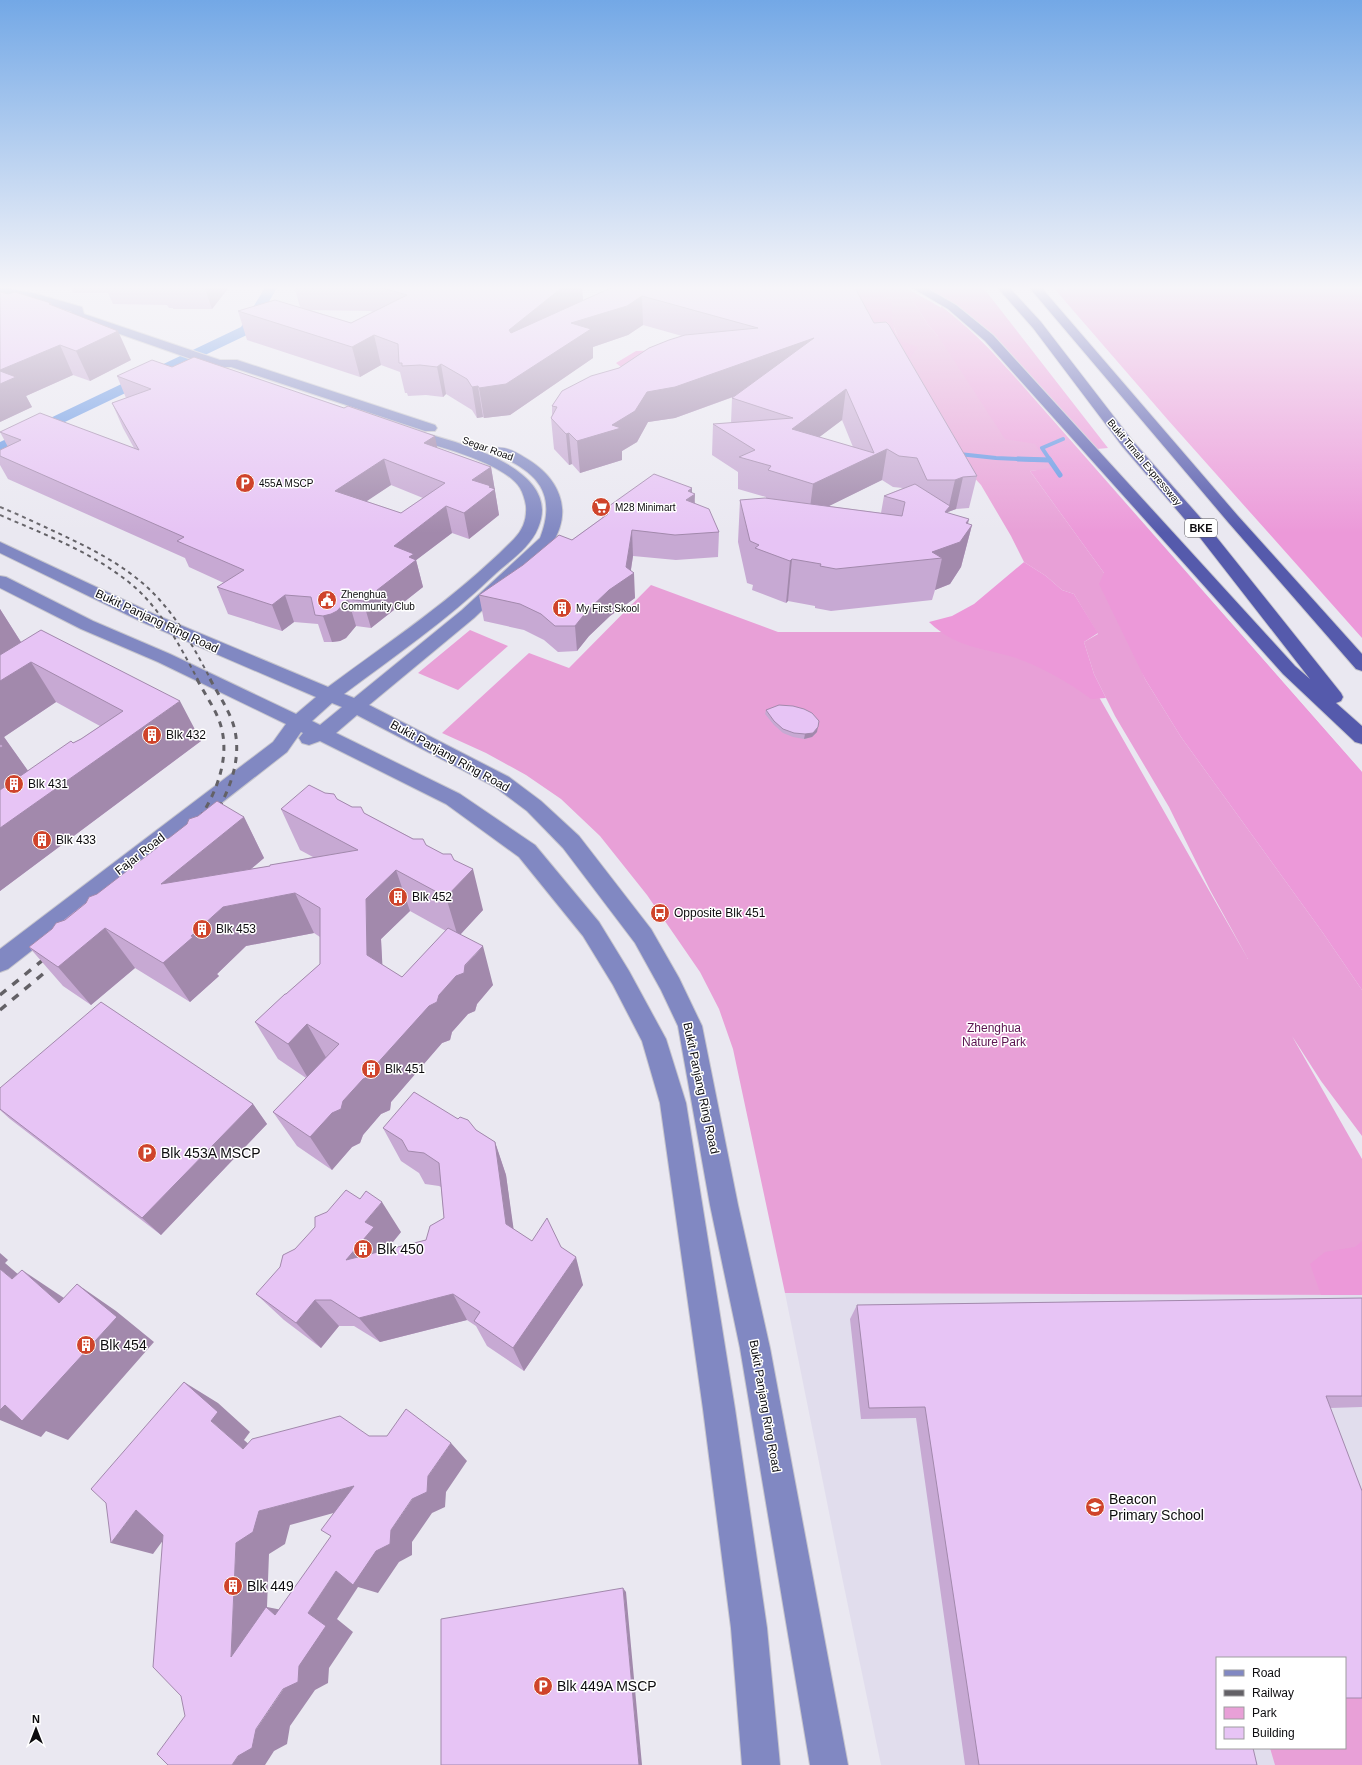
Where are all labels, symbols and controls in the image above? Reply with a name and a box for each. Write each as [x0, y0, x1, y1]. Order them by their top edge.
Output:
street label: Bukit Timah Expressway [1105, 417, 1184, 508]
street label: Segar Road [461, 434, 515, 463]
parking icon: 455A MSCP [234, 472, 256, 494]
place label: 455A MSCP [259, 478, 314, 489]
supermarket icon: M28 Minimart [590, 496, 612, 518]
place label: M28 Minimart [615, 502, 676, 513]
road number: BKE [1185, 519, 1217, 537]
street label: Bukit Panjang Ring Road [93, 586, 221, 656]
public building icon: Zhenghua Community Club [316, 589, 338, 611]
place label: Zhenghua Community Club [341, 589, 415, 612]
building icon: My First Skool [551, 597, 573, 619]
place label: My First Skool [576, 603, 639, 614]
street label: Bukit Panjang Ring Road [388, 717, 512, 795]
building icon: Blk 432 [141, 724, 163, 746]
place label: Blk 432 [166, 728, 206, 742]
building icon: Blk 431 [3, 773, 25, 795]
place label: Blk 431 [28, 777, 68, 791]
building icon: Blk 433 [31, 829, 53, 851]
street label: Fajar Road [112, 830, 168, 878]
place label: Blk 433 [56, 833, 96, 847]
building icon: Blk 452 [387, 886, 409, 908]
place label: Blk 452 [412, 890, 452, 904]
bus stop icon: Opposite Blk 451 [649, 902, 671, 924]
place label: Opposite Blk 451 [674, 906, 766, 920]
building icon: Blk 453 [191, 918, 213, 940]
place label: Blk 453 [216, 922, 256, 936]
street label: Bukit Panjang Ring Road [680, 1021, 722, 1155]
park label: Zhenghua Nature Park [962, 1021, 1027, 1049]
building icon: Blk 451 [360, 1058, 382, 1080]
place label: Blk 451 [385, 1062, 425, 1076]
parking icon: Blk 453A MSCP [136, 1142, 158, 1164]
place label: Blk 453A MSCP [161, 1145, 261, 1161]
building icon: Blk 450 [352, 1238, 374, 1260]
place label: Blk 450 [377, 1241, 424, 1257]
building icon: Blk 454 [75, 1334, 97, 1356]
place label: Blk 454 [100, 1337, 147, 1353]
street label: Bukit Panjang Ring Road [746, 1339, 784, 1473]
place label: Beacon Primary School [1109, 1491, 1204, 1523]
school or university icon: Beacon Primary School [1084, 1496, 1106, 1518]
building icon: Blk 449 [222, 1575, 244, 1597]
place label: Blk 449 [247, 1578, 294, 1594]
legend [1216, 1657, 1346, 1749]
text: Road [1252, 1666, 1281, 1680]
parking icon: Blk 449A MSCP [532, 1675, 554, 1697]
place label: Blk 449A MSCP [557, 1678, 657, 1694]
text: Railway [1252, 1686, 1294, 1700]
text: Park [1252, 1706, 1278, 1720]
north arrow [16, 1709, 56, 1749]
text: N [32, 1713, 40, 1725]
text: Building [1252, 1726, 1295, 1740]

